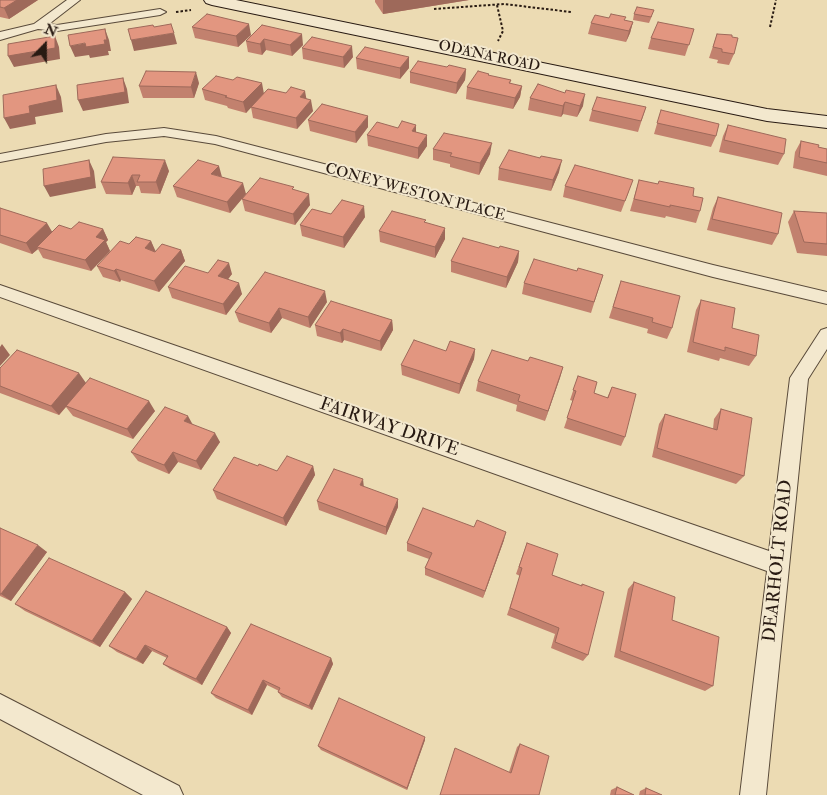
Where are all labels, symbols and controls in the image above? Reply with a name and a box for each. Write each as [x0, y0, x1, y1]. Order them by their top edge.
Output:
north arrow [20, 20, 70, 70]
text: N [42, 20, 60, 41]
street label: ODANA ROAD [436, 37, 542, 77]
street label: CONEY WESTON PLACE [323, 160, 507, 226]
street label: FAIRWAY DRIVE [316, 394, 462, 462]
street label: DEARHOLT ROAD [760, 479, 798, 643]

